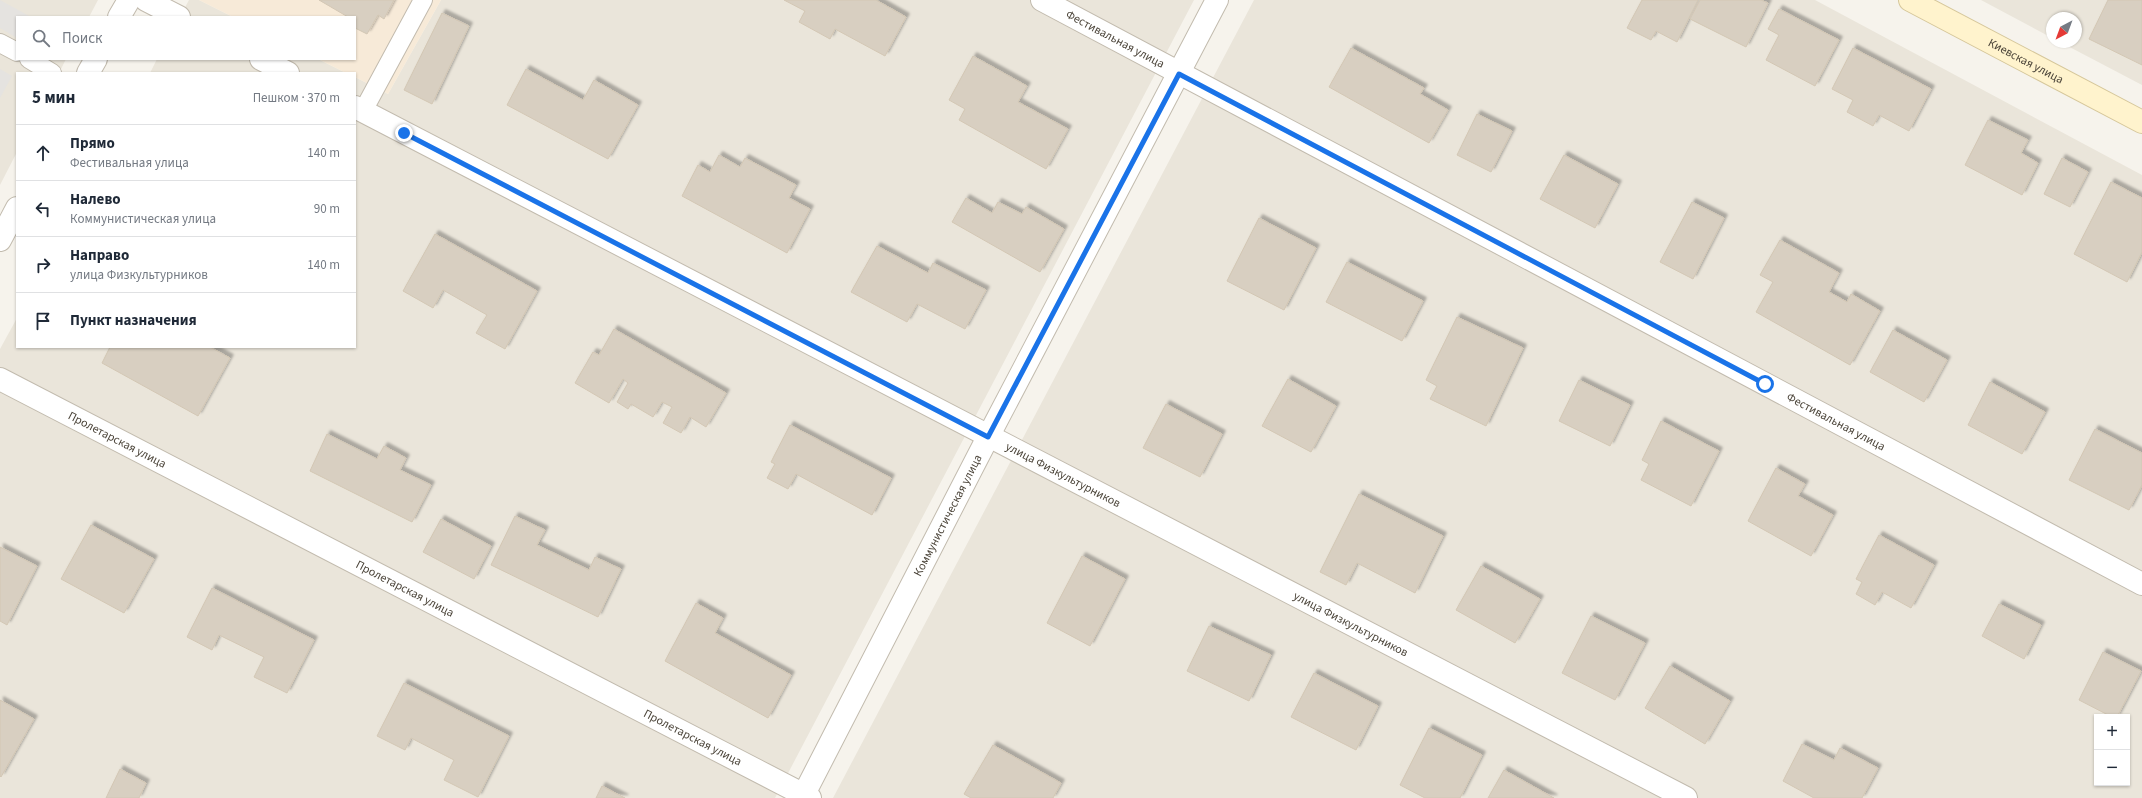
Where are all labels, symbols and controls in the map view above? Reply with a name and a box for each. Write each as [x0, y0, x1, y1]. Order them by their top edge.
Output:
street label: Фестивальная улица [1063, 6, 1168, 73]
north arrow [2046, 12, 2082, 48]
search box [16, 16, 356, 60]
icon: search [30, 27, 52, 49]
text: Поиск [62, 28, 103, 49]
street label: Киевская улица [1985, 35, 2067, 88]
text: 5 мин [32, 86, 75, 110]
text: Пешком · 370 m [253, 89, 340, 107]
route end [395, 124, 413, 142]
text: Прямо [70, 133, 115, 154]
icon: ahead [32, 142, 54, 164]
text: 140 m [307, 144, 340, 162]
text: Фестивальная улица [70, 154, 189, 172]
text: Налево [70, 189, 121, 210]
icon: left [32, 198, 54, 220]
text: 90 m [314, 200, 340, 218]
text: Коммунистическая улица [70, 210, 216, 228]
text: Направо [70, 245, 129, 266]
icon: right [32, 254, 54, 276]
text: 140 m [307, 256, 340, 274]
text: улица Физкультурников [70, 266, 208, 284]
icon: arrive [32, 310, 54, 332]
text: Пункт назначения [70, 310, 197, 331]
route start [1756, 375, 1774, 393]
street label: Фестивальная улица [1783, 389, 1888, 455]
street label: Пролетарская улица [65, 408, 169, 473]
street label: улица Физкультурников [1003, 438, 1123, 512]
street label: Коммунистическая улица [910, 452, 987, 579]
street label: Пролетарская улица [353, 556, 457, 621]
street label: улица Физкультурников [1290, 588, 1411, 661]
street label: Пролетарская улица [640, 705, 745, 770]
map controls [2094, 714, 2130, 786]
button: + [2094, 714, 2130, 750]
button: − [2094, 750, 2130, 786]

